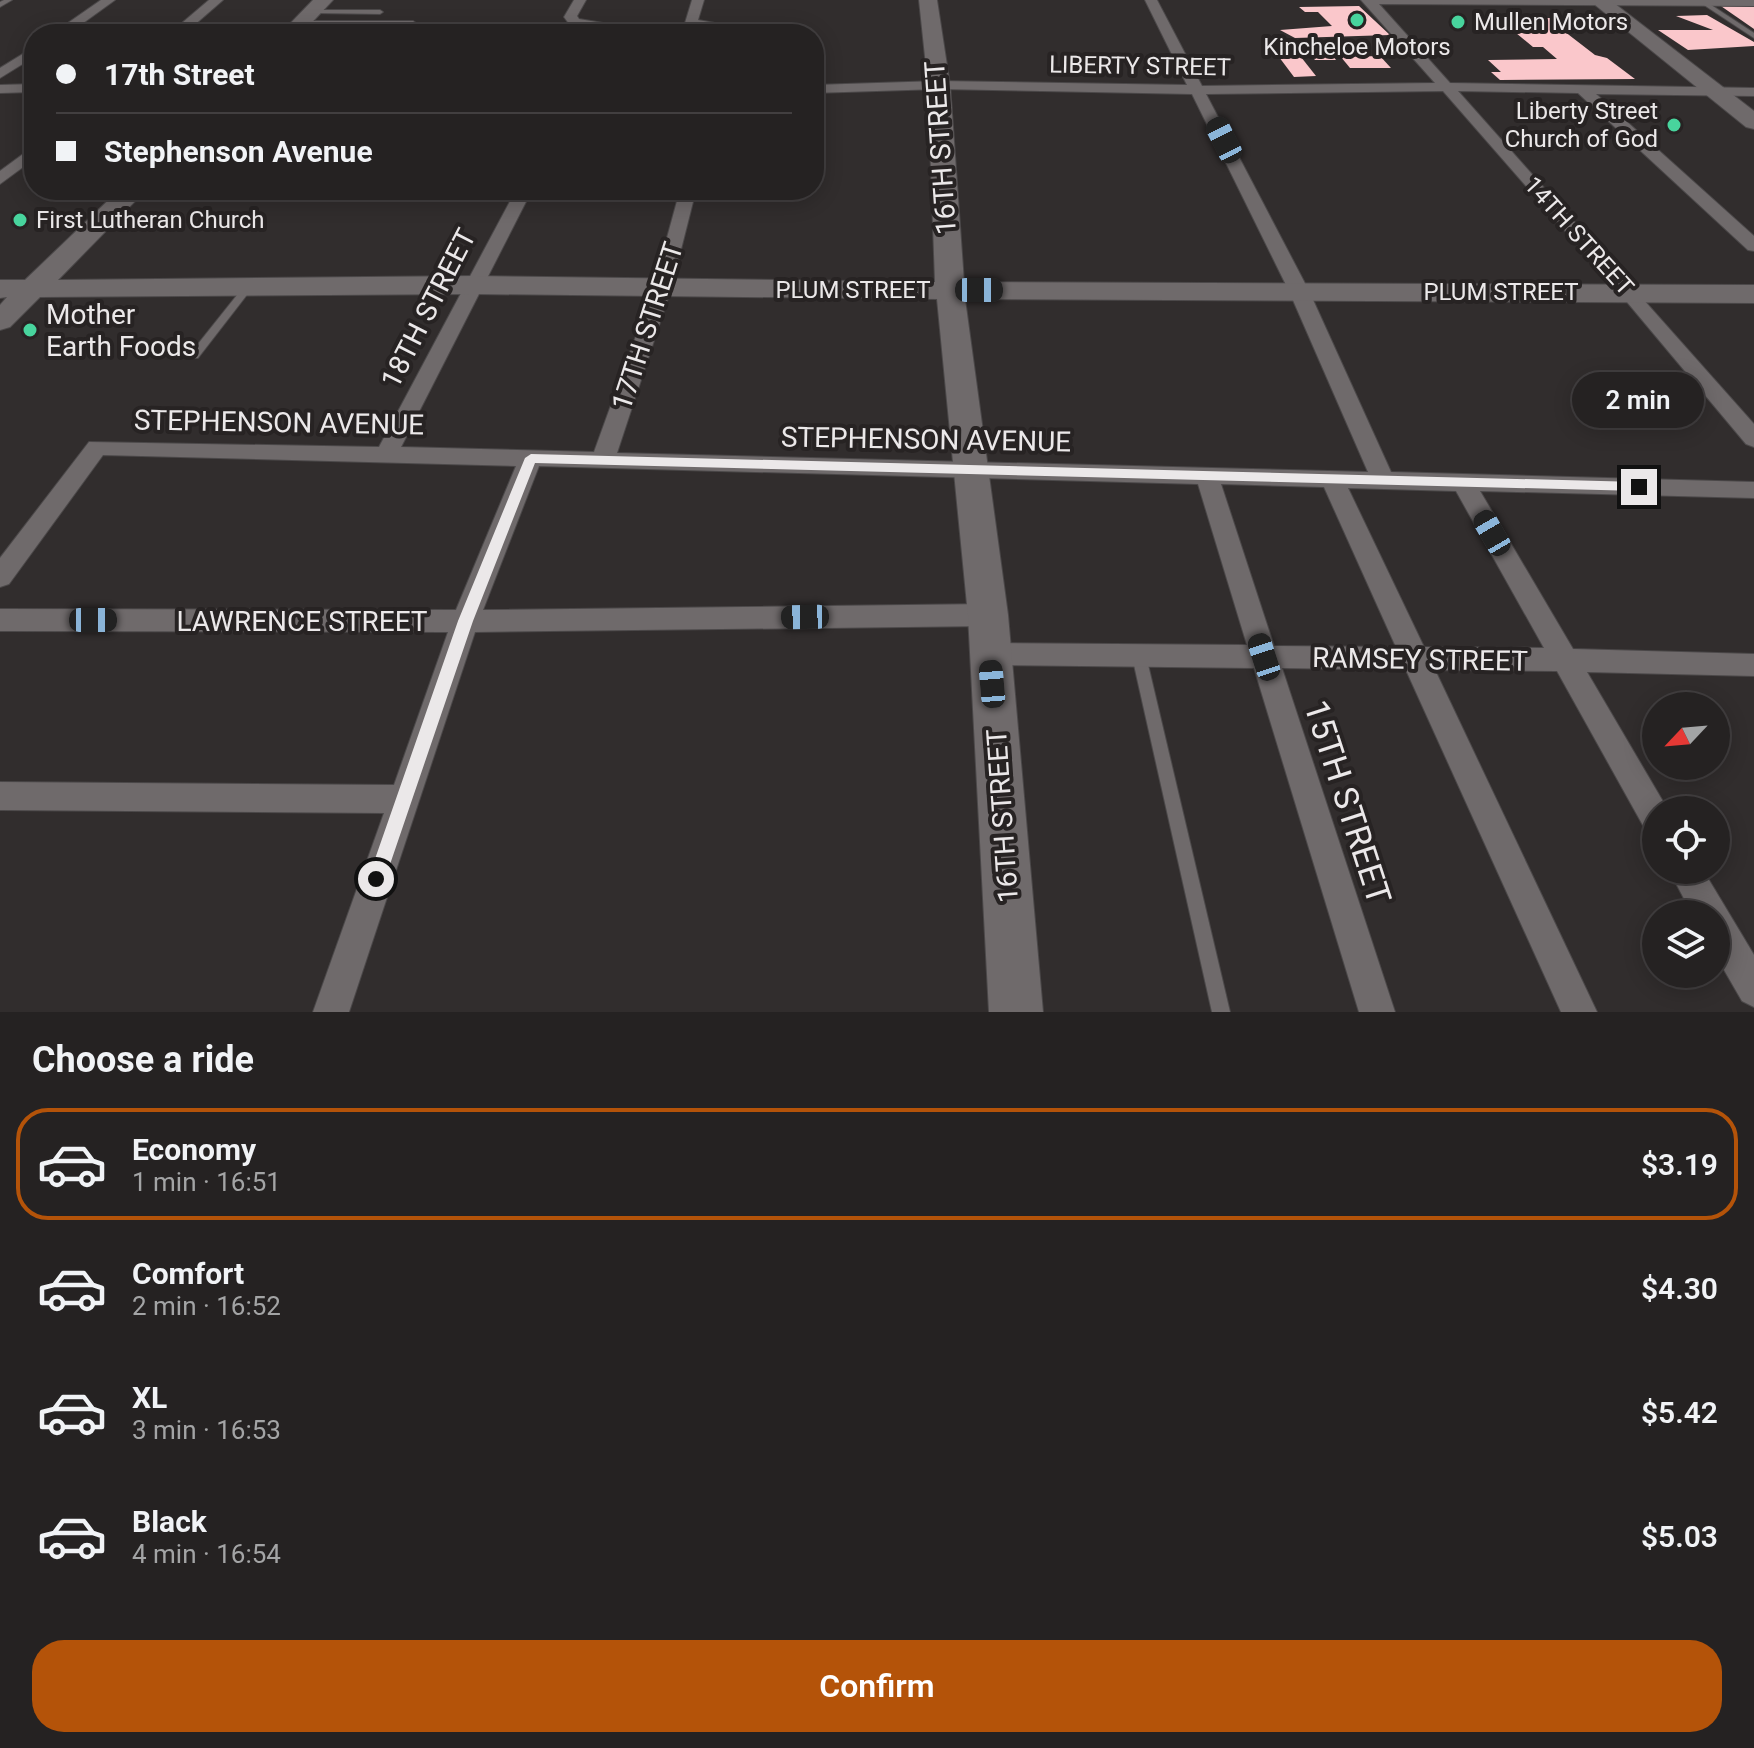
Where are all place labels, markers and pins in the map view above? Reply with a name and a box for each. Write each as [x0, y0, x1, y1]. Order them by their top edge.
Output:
place label: Mullen Motors [1474, 8, 1628, 36]
marker: Kincheloe Motors [1348, 11, 1366, 29]
marker: Mullen Motors [1449, 13, 1467, 31]
place label: Kincheloe Motors [1263, 33, 1451, 61]
place label: Liberty Street Church of God [1505, 97, 1658, 153]
marker: Liberty Street Church of God [1665, 116, 1683, 134]
place label: First Lutheran Church [36, 206, 265, 234]
marker: First Lutheran Church [11, 211, 29, 229]
place label: Mother Earth Foods [46, 298, 196, 363]
marker: Mother Earth Foods [21, 321, 39, 339]

